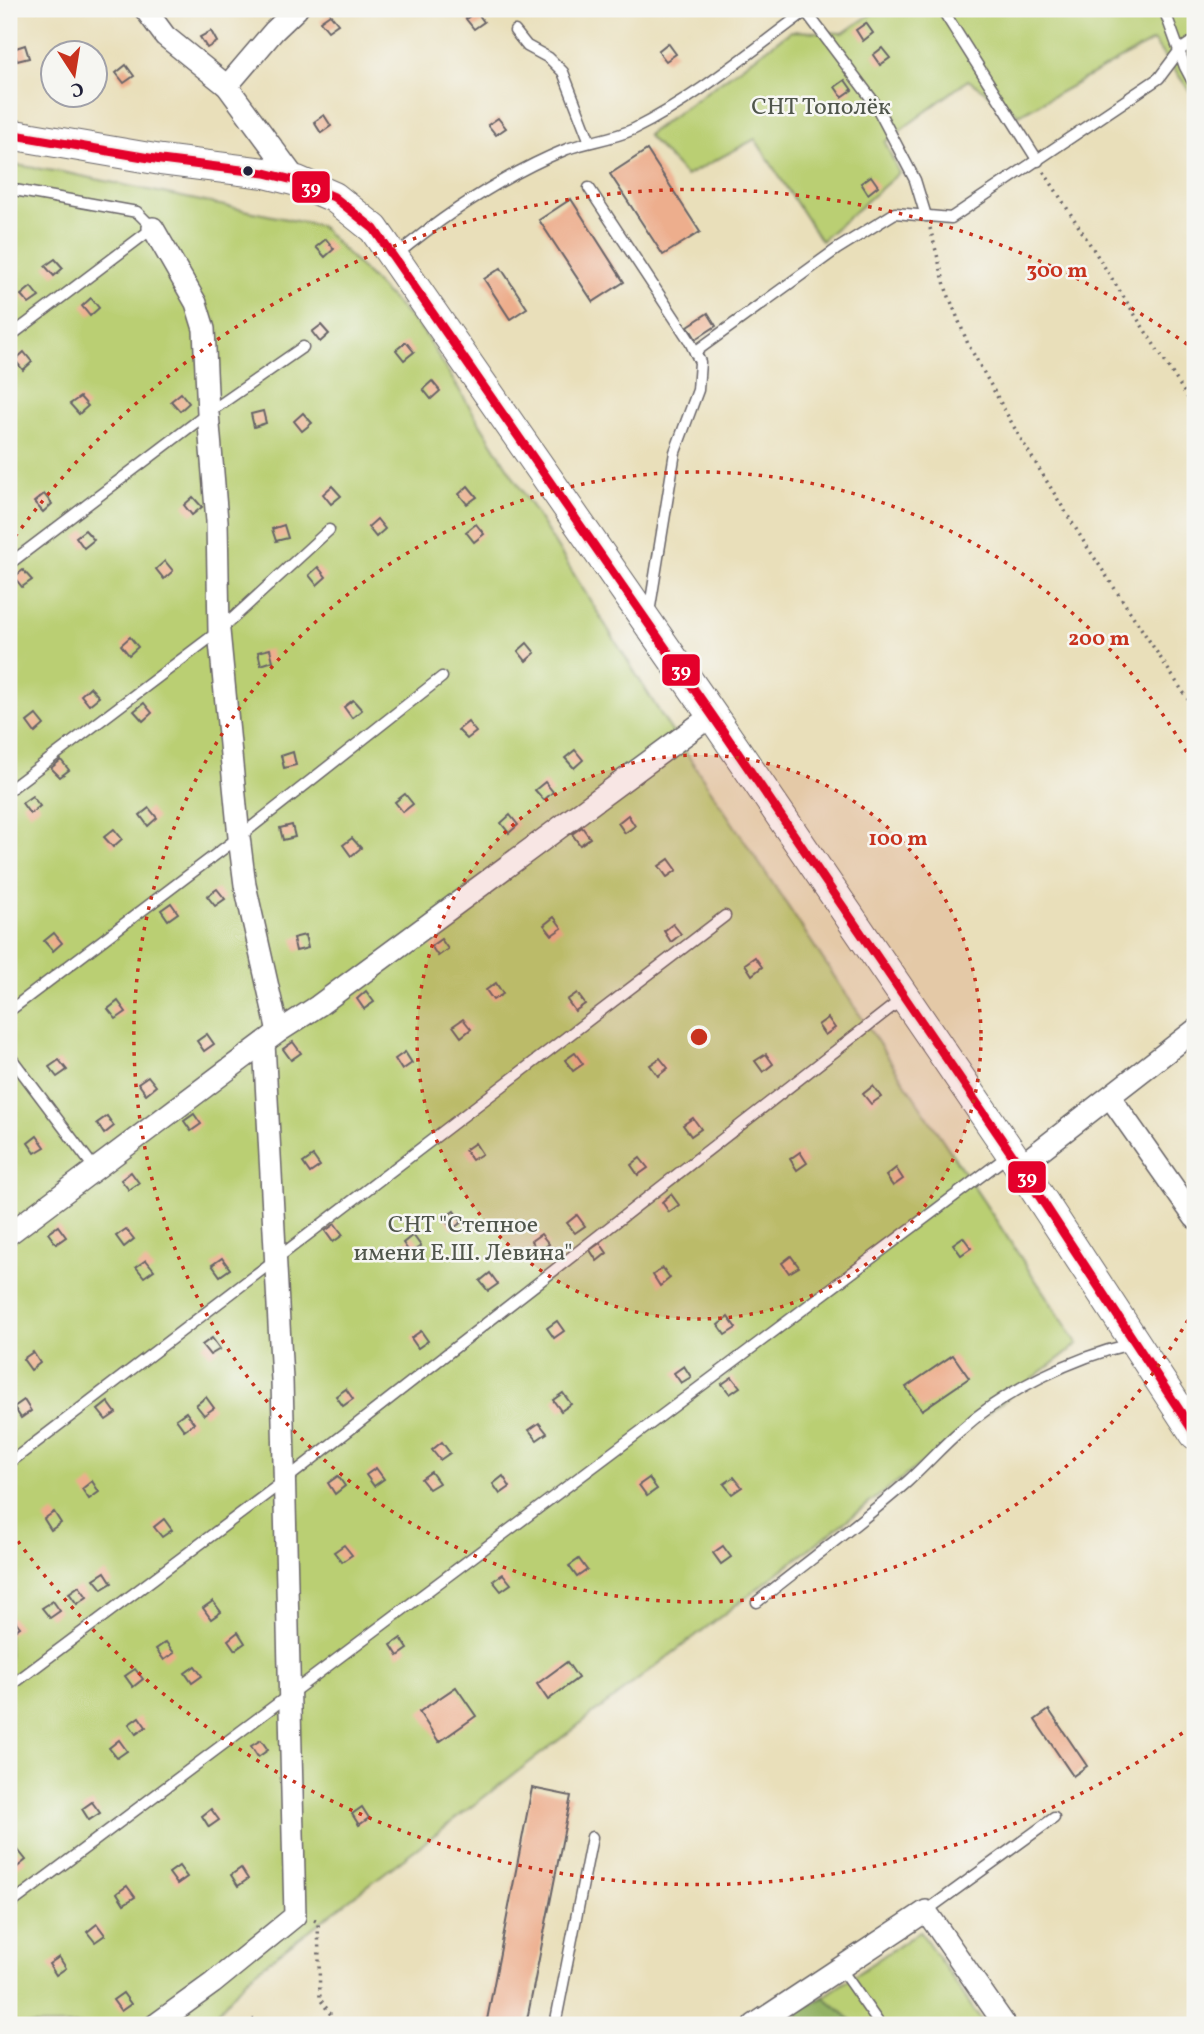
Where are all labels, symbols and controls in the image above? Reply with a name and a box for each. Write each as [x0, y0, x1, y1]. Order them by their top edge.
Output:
north arrow [38, 38, 108, 108]
text: С [68, 75, 86, 103]
park label: СНТ Тополёк [751, 91, 891, 125]
unlabelled marker [241, 164, 255, 178]
line badge: 39 [291, 170, 331, 204]
text: 39 [301, 176, 321, 202]
text: 300 m [1027, 257, 1087, 286]
text: 200 m [1068, 625, 1130, 654]
line badge: 39 [661, 653, 701, 687]
text: 39 [671, 659, 691, 685]
text: 100 m [868, 825, 928, 854]
centre of rings [687, 1025, 711, 1049]
line badge: 39 [1007, 1160, 1047, 1194]
text: 39 [1017, 1166, 1037, 1192]
park label: СНТ "Степное имени Е.Ш. Левина" [354, 1209, 572, 1271]

